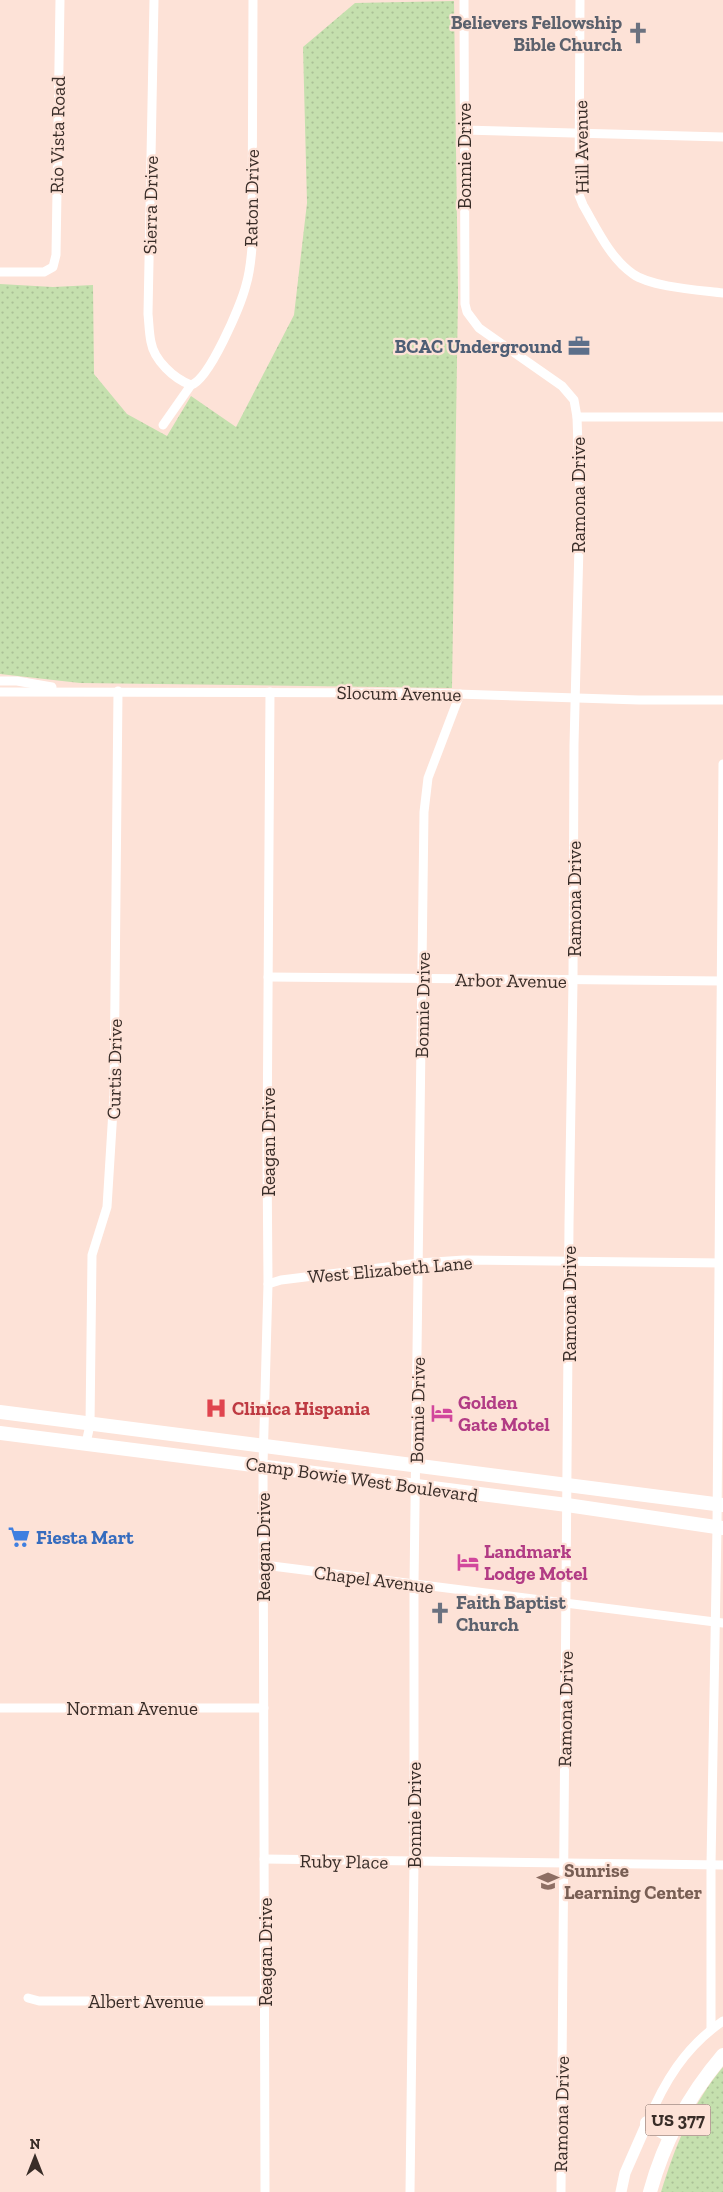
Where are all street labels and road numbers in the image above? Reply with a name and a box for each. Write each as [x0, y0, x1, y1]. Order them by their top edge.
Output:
street label: Rio Vista Road [45, 76, 70, 194]
street label: Hill Avenue [569, 100, 594, 194]
street label: Bonnie Drive [453, 103, 476, 209]
street label: Raton Drive [239, 149, 264, 247]
street label: Sierra Drive [138, 155, 163, 254]
street label: Ramona Drive [567, 437, 590, 553]
street label: Slocum Avenue [336, 681, 462, 706]
street label: Ramona Drive [563, 841, 586, 957]
street label: Bonnie Drive [410, 952, 435, 1058]
street label: Arbor Avenue [455, 968, 567, 993]
street label: Curtis Drive [102, 1018, 127, 1120]
street label: Reagan Drive [257, 1087, 280, 1197]
street label: Ramona Drive [558, 1246, 581, 1362]
street label: West Elizabeth Lane [307, 1251, 473, 1288]
street label: Bonnie Drive [405, 1357, 430, 1463]
street label: Camp Bowie West Boulevard [244, 1452, 480, 1507]
street label: Reagan Drive [252, 1492, 275, 1602]
street label: Chapel Avenue [313, 1561, 435, 1598]
street label: Ramona Drive [553, 1651, 578, 1767]
street label: Norman Avenue [66, 1697, 198, 1720]
street label: Bonnie Drive [403, 1762, 426, 1868]
street label: Ruby Place [299, 1849, 389, 1874]
street label: Reagan Drive [254, 1897, 277, 2007]
street label: Albert Avenue [88, 1990, 204, 2013]
street label: Ramona Drive [549, 2056, 574, 2172]
road number: US 377 [646, 2104, 710, 2136]

